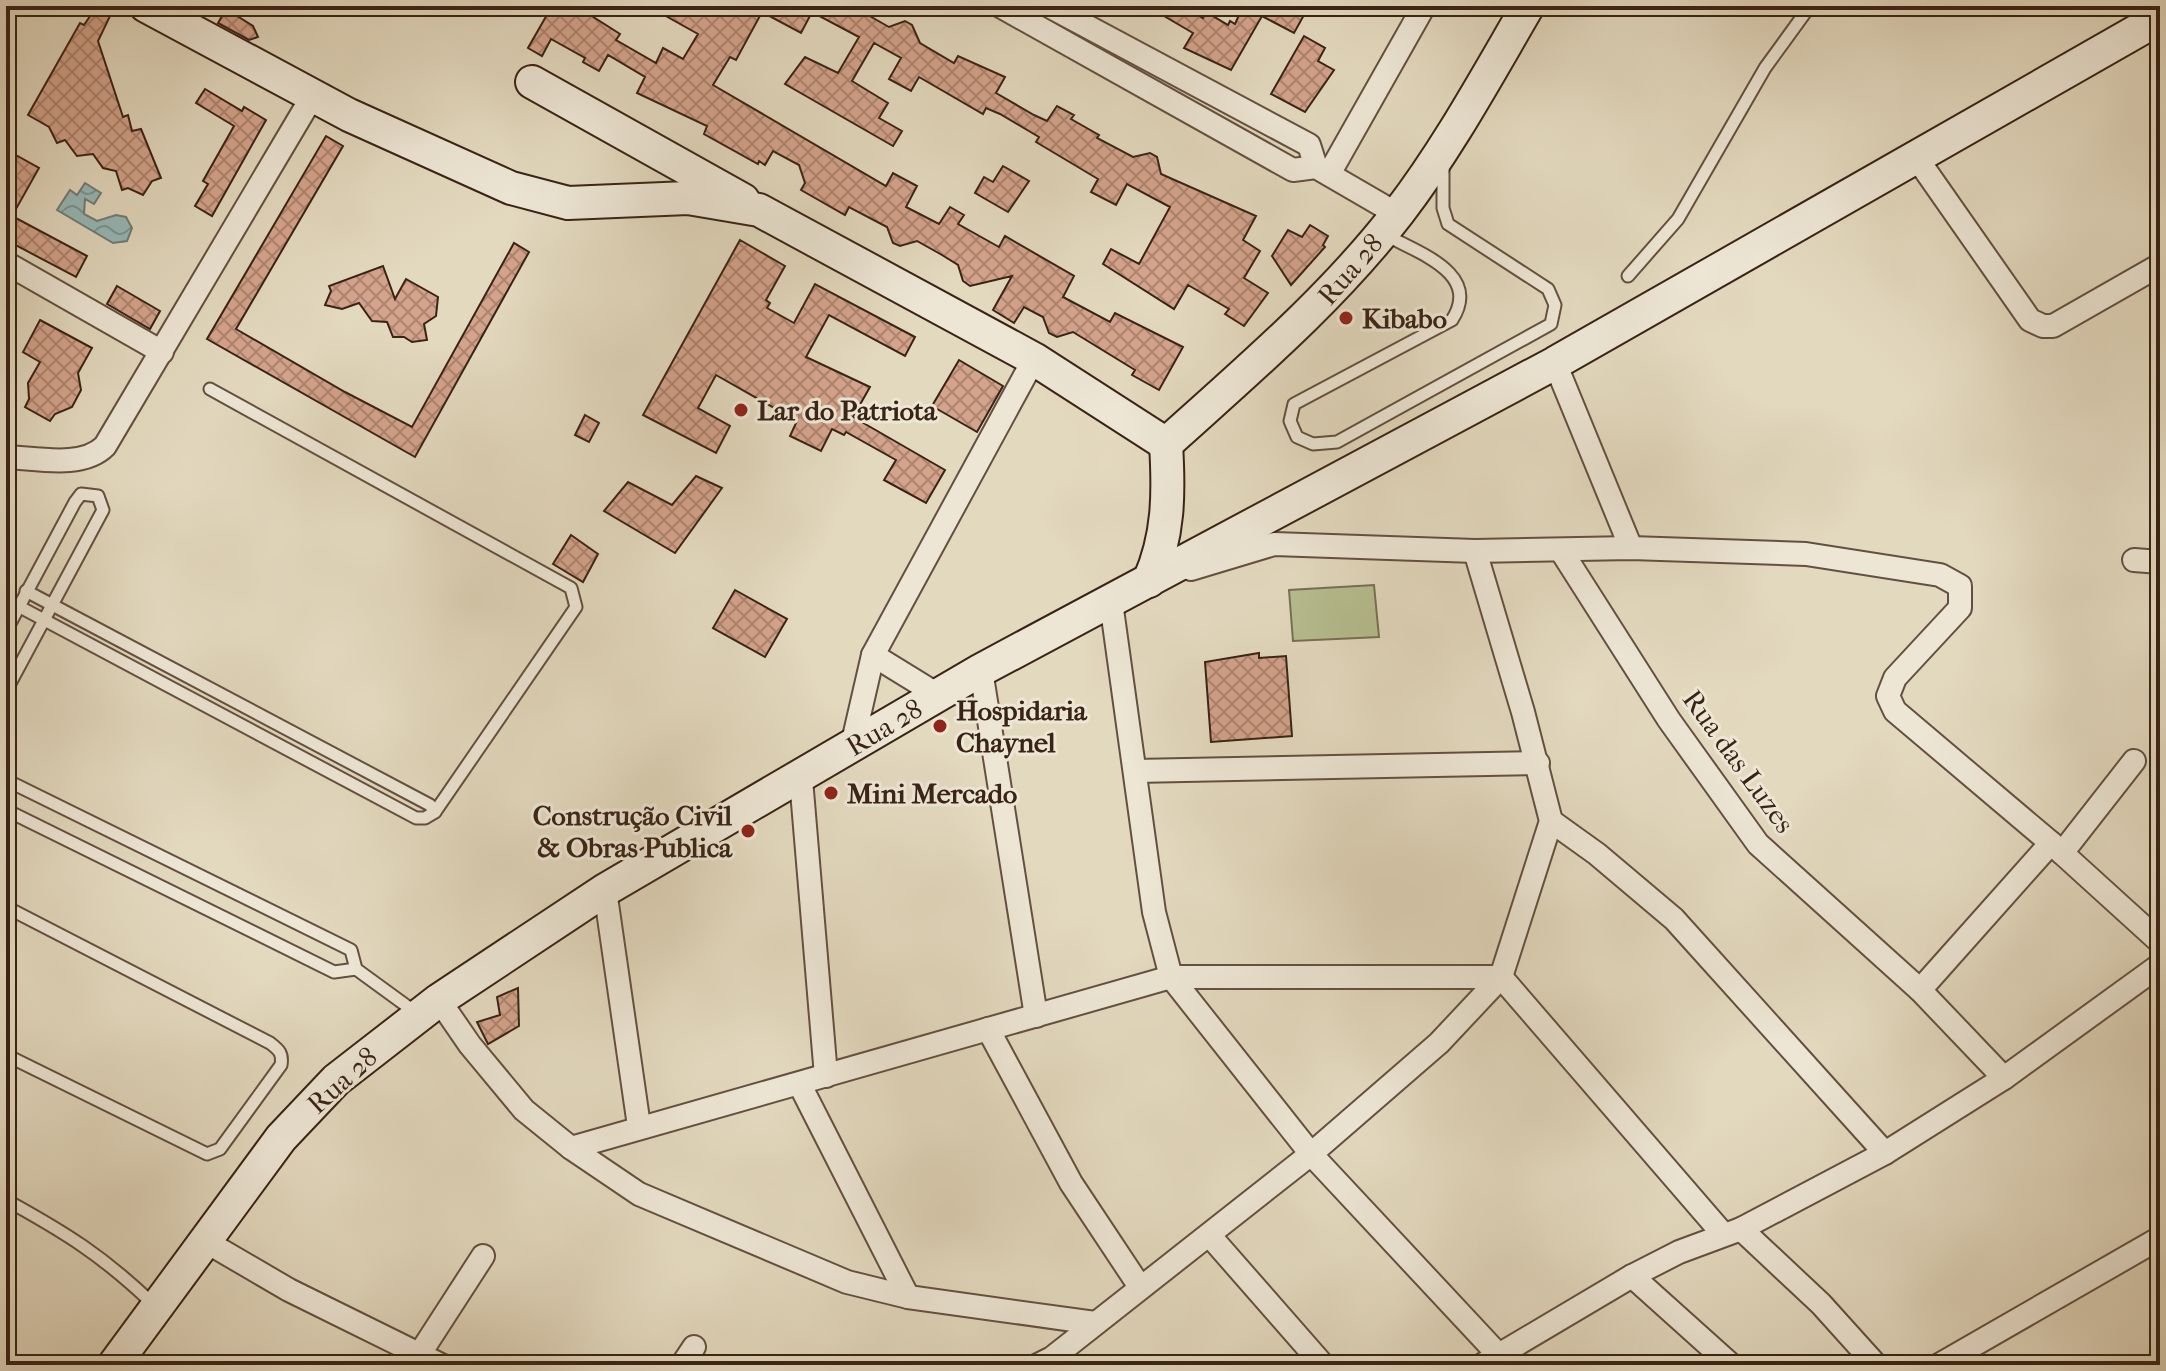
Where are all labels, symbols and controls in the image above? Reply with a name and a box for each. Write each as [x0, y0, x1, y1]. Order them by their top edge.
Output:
street label: Rua 28 [1311, 227, 1390, 312]
place label: Kibabo [1362, 302, 1447, 335]
marker: Kibabo [1337, 309, 1355, 327]
place label: Lar do Patriota [757, 394, 938, 427]
marker: Lar do Patriota [732, 401, 750, 419]
street label: Rua das Luzes [1676, 683, 1801, 839]
street label: Rua 28 [840, 692, 928, 763]
place label: Hospidaria Chaynel [956, 694, 1088, 759]
marker: Hospidaria Chaynel [931, 717, 949, 735]
place label: Mini Mercado [847, 777, 1017, 810]
marker: Mini Mercado [822, 784, 840, 802]
place label: Construção Civil & Obras Publica [533, 799, 733, 864]
marker: Construção Civil & Obras Publica [739, 822, 757, 840]
street label: Rua 28 [300, 1040, 384, 1120]

